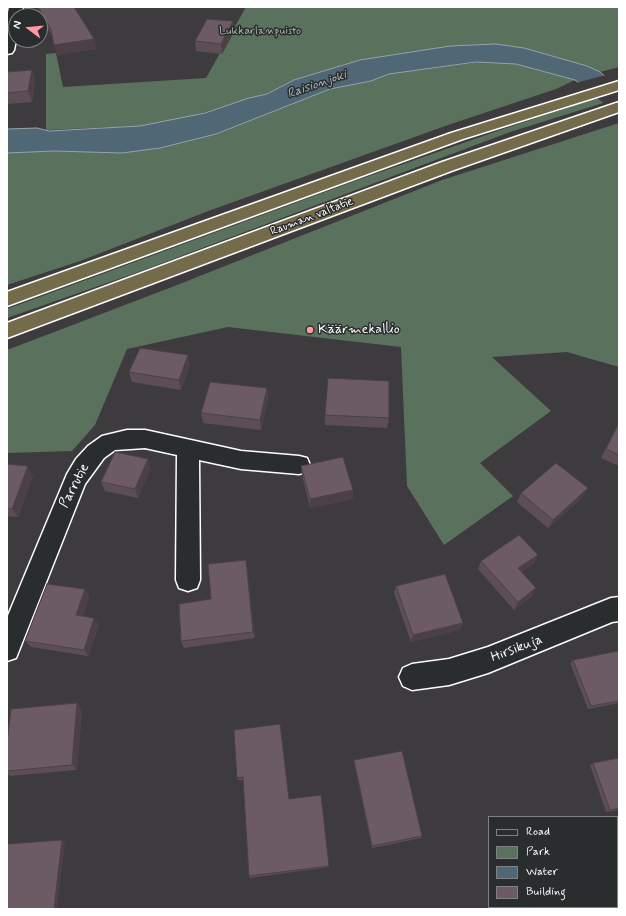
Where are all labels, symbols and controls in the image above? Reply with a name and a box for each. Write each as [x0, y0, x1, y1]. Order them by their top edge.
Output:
north arrow [8, 8, 48, 48]
text: N [10, 20, 25, 30]
park label: Lukkarlanpuisto [219, 24, 301, 38]
water label: Raisionjoki [285, 68, 349, 102]
street label: Rauman valtatie [268, 195, 356, 239]
place label: Käärmekallio [318, 322, 400, 338]
marker: Käärmekallio [305, 325, 315, 335]
street label: Parrutie [56, 461, 94, 511]
street label: Hirsikuja [489, 631, 545, 667]
legend [488, 816, 618, 908]
text: Road [526, 824, 550, 840]
text: Park [526, 844, 550, 860]
text: Water [526, 864, 558, 880]
text: Building [526, 884, 566, 900]

